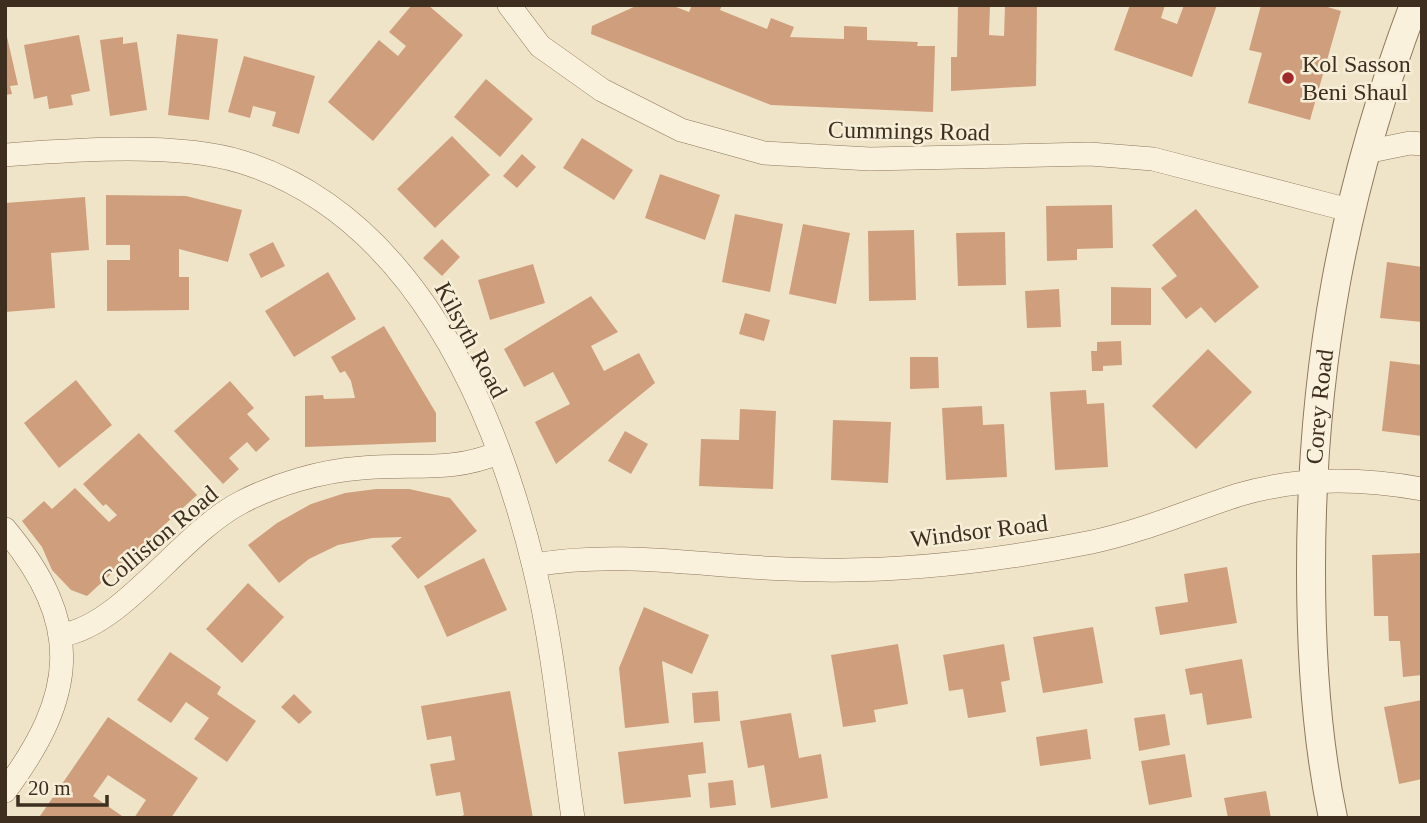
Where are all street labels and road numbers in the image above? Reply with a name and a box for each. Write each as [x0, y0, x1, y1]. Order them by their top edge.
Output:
street label: Cummings Road [828, 117, 990, 145]
street label: Kilsyth Road [430, 278, 512, 402]
street label: Corey Road [1301, 348, 1338, 465]
street label: Colliston Road [95, 481, 223, 593]
street label: Windsor Road [909, 510, 1049, 552]

